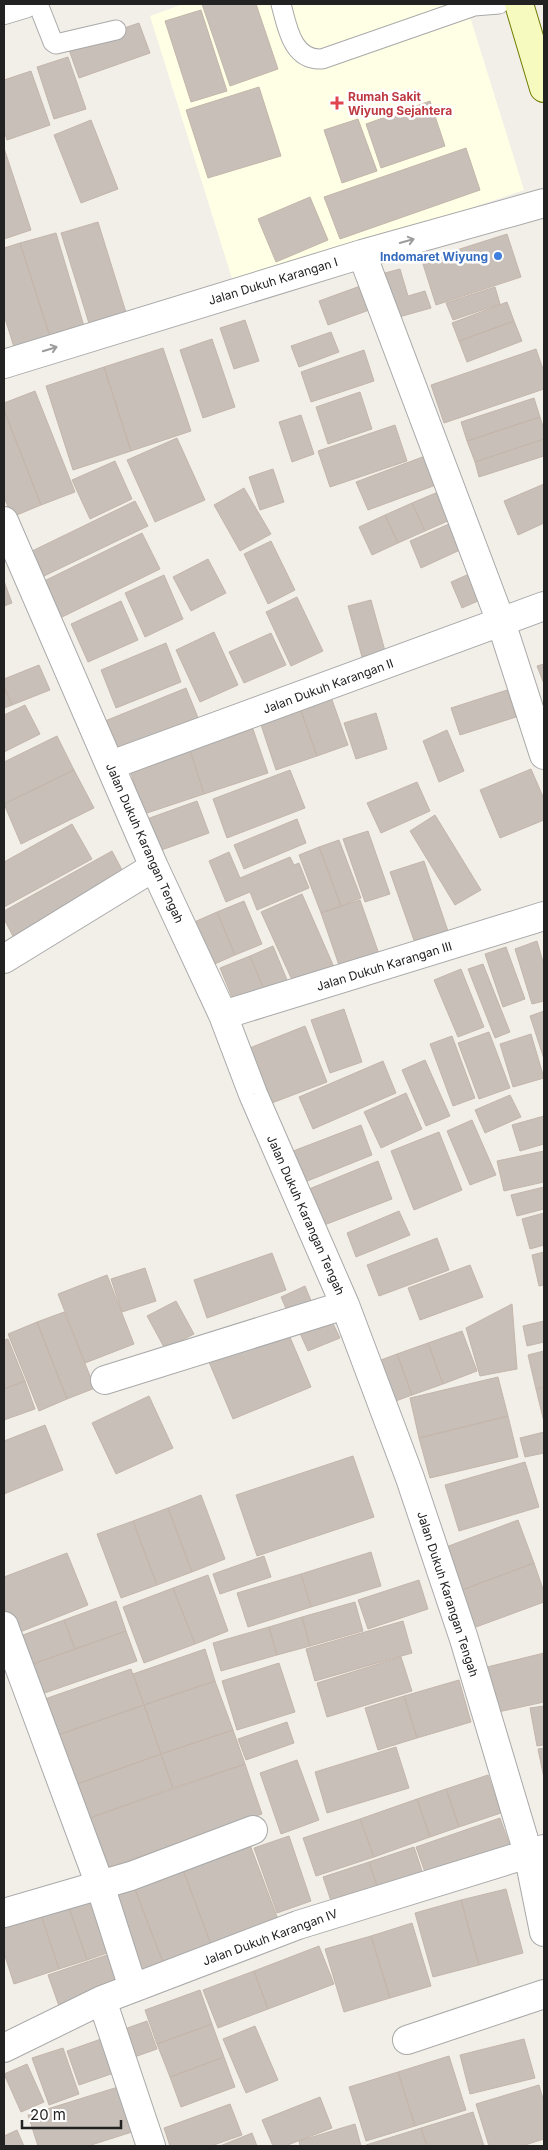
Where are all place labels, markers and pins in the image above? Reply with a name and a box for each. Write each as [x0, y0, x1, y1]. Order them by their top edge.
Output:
place label: Rumah Sakit Wiyung Sejahtera [348, 89, 452, 118]
marker: Rumah Sakit Wiyung Sejahtera [330, 96, 344, 110]
place label: Indomaret Wiyung [380, 249, 488, 264]
marker: Indomaret Wiyung [492, 250, 504, 262]

